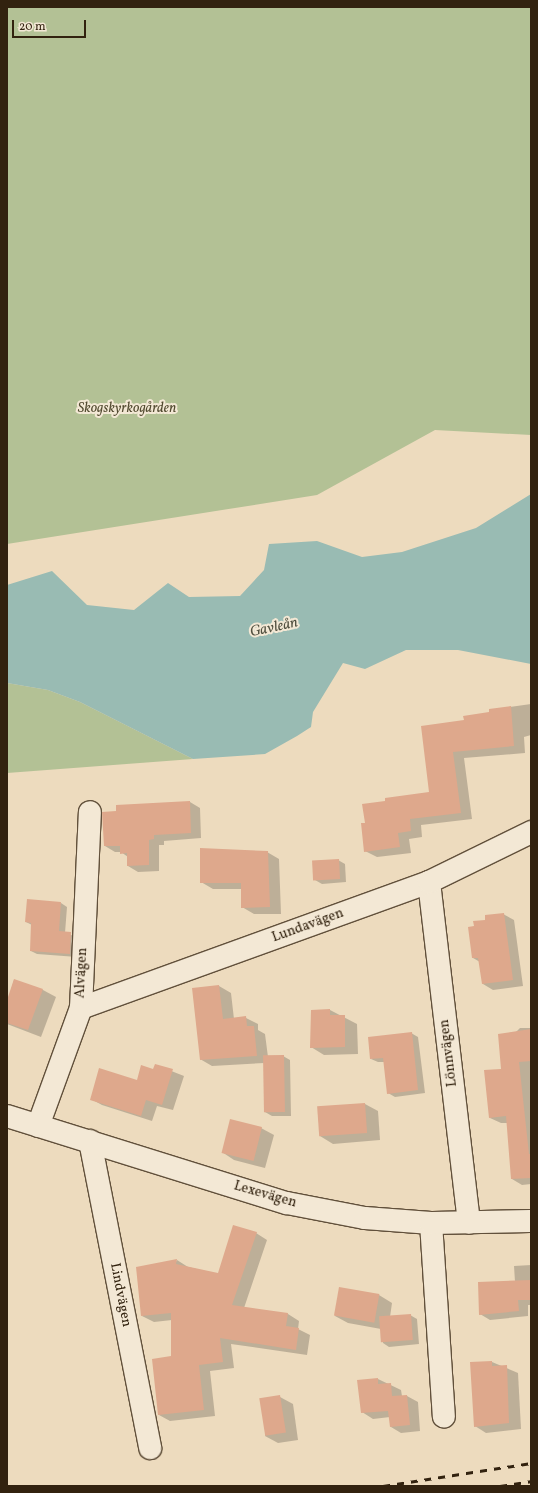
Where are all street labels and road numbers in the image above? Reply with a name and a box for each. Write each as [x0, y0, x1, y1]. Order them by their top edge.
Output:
street label: Lundavägen [270, 905, 346, 947]
street label: Alvägen [72, 947, 92, 999]
street label: Lönnvägen [437, 1018, 461, 1088]
street label: Lexevägen [232, 1178, 298, 1212]
street label: Lindvägen [106, 1262, 134, 1328]

